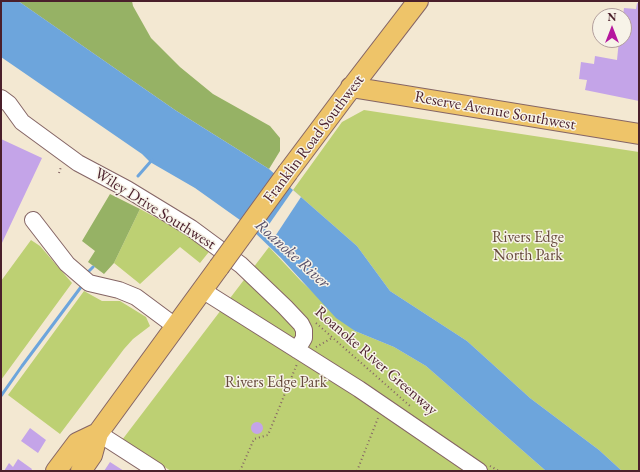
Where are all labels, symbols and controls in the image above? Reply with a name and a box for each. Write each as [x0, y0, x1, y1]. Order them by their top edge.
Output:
north arrow [592, 8, 632, 48]
text: N [608, 10, 616, 24]
street label: Franklin Road Southwest [260, 71, 368, 207]
street label: Reserve Avenue Southwest [413, 87, 577, 135]
street label: Wiley Drive Southwest [91, 164, 219, 254]
water label: Roanoke River [250, 215, 334, 293]
park label: Rivers Edge North Park [492, 228, 564, 266]
street label: Roanoke River Greenway [311, 302, 441, 420]
park label: Rivers Edge Park [225, 373, 327, 393]

